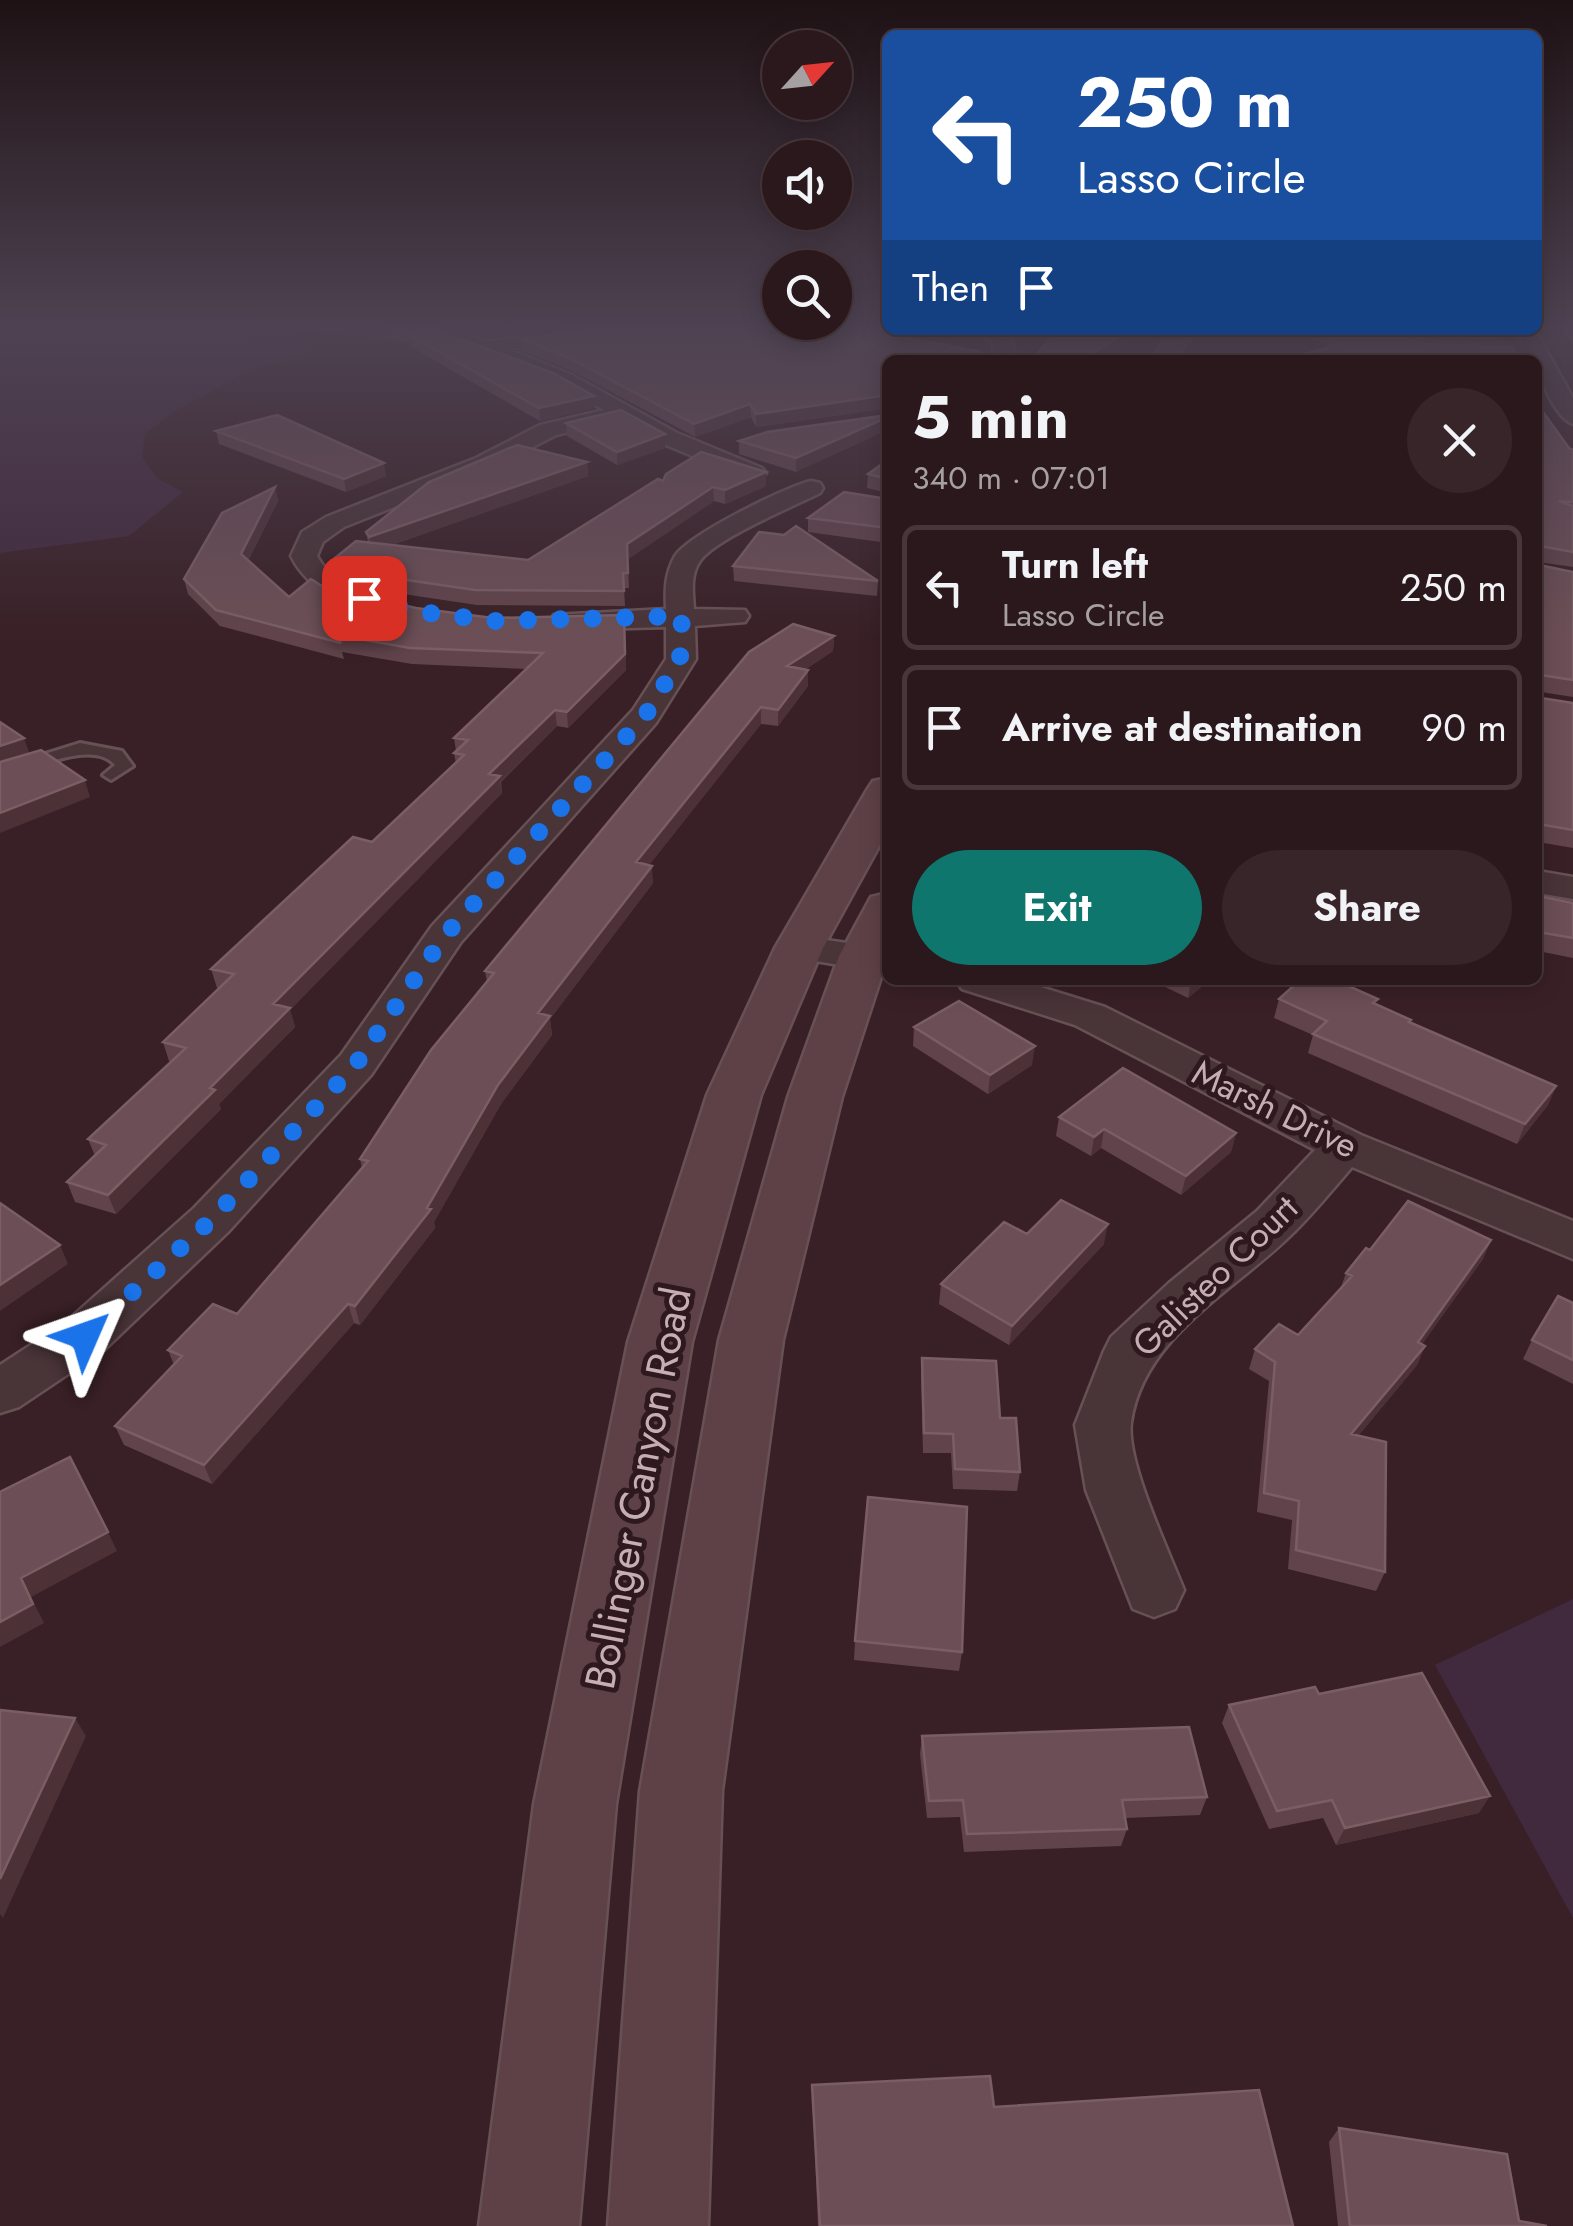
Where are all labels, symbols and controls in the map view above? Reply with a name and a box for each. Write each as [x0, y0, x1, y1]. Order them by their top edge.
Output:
north arrow [762, 30, 852, 120]
map controls [762, 30, 852, 340]
text: 250 m [1077, 52, 1293, 153]
icon: left [912, 70, 1042, 200]
button: sound [762, 140, 852, 230]
text: Lasso Circle [1077, 145, 1306, 210]
button: search [762, 250, 852, 340]
text: Then [912, 260, 989, 315]
icon: arrive [1009, 260, 1064, 315]
text: 5 min [912, 374, 1069, 461]
button: close [1407, 388, 1512, 493]
text: 340 m · 07:01 [912, 455, 1110, 501]
text: Turn left [1002, 537, 1148, 592]
pin [322, 556, 407, 641]
icon: left [917, 560, 972, 615]
text: 250 m [1400, 560, 1507, 615]
icon: arrive [337, 571, 392, 626]
text: Lasso Circle [1002, 592, 1165, 638]
icon: arrive [917, 700, 972, 755]
text: Arrive at destination [1002, 700, 1363, 755]
text: 90 m [1421, 700, 1507, 755]
button: Exit [912, 850, 1202, 965]
button: Share [1222, 850, 1512, 965]
street label: Marsh Drive [1184, 1048, 1366, 1170]
street label: Galisteo Court [1121, 1184, 1309, 1368]
street label: Bollinger Canyon Road [569, 1282, 707, 1694]
position arrow [33, 1284, 137, 1388]

